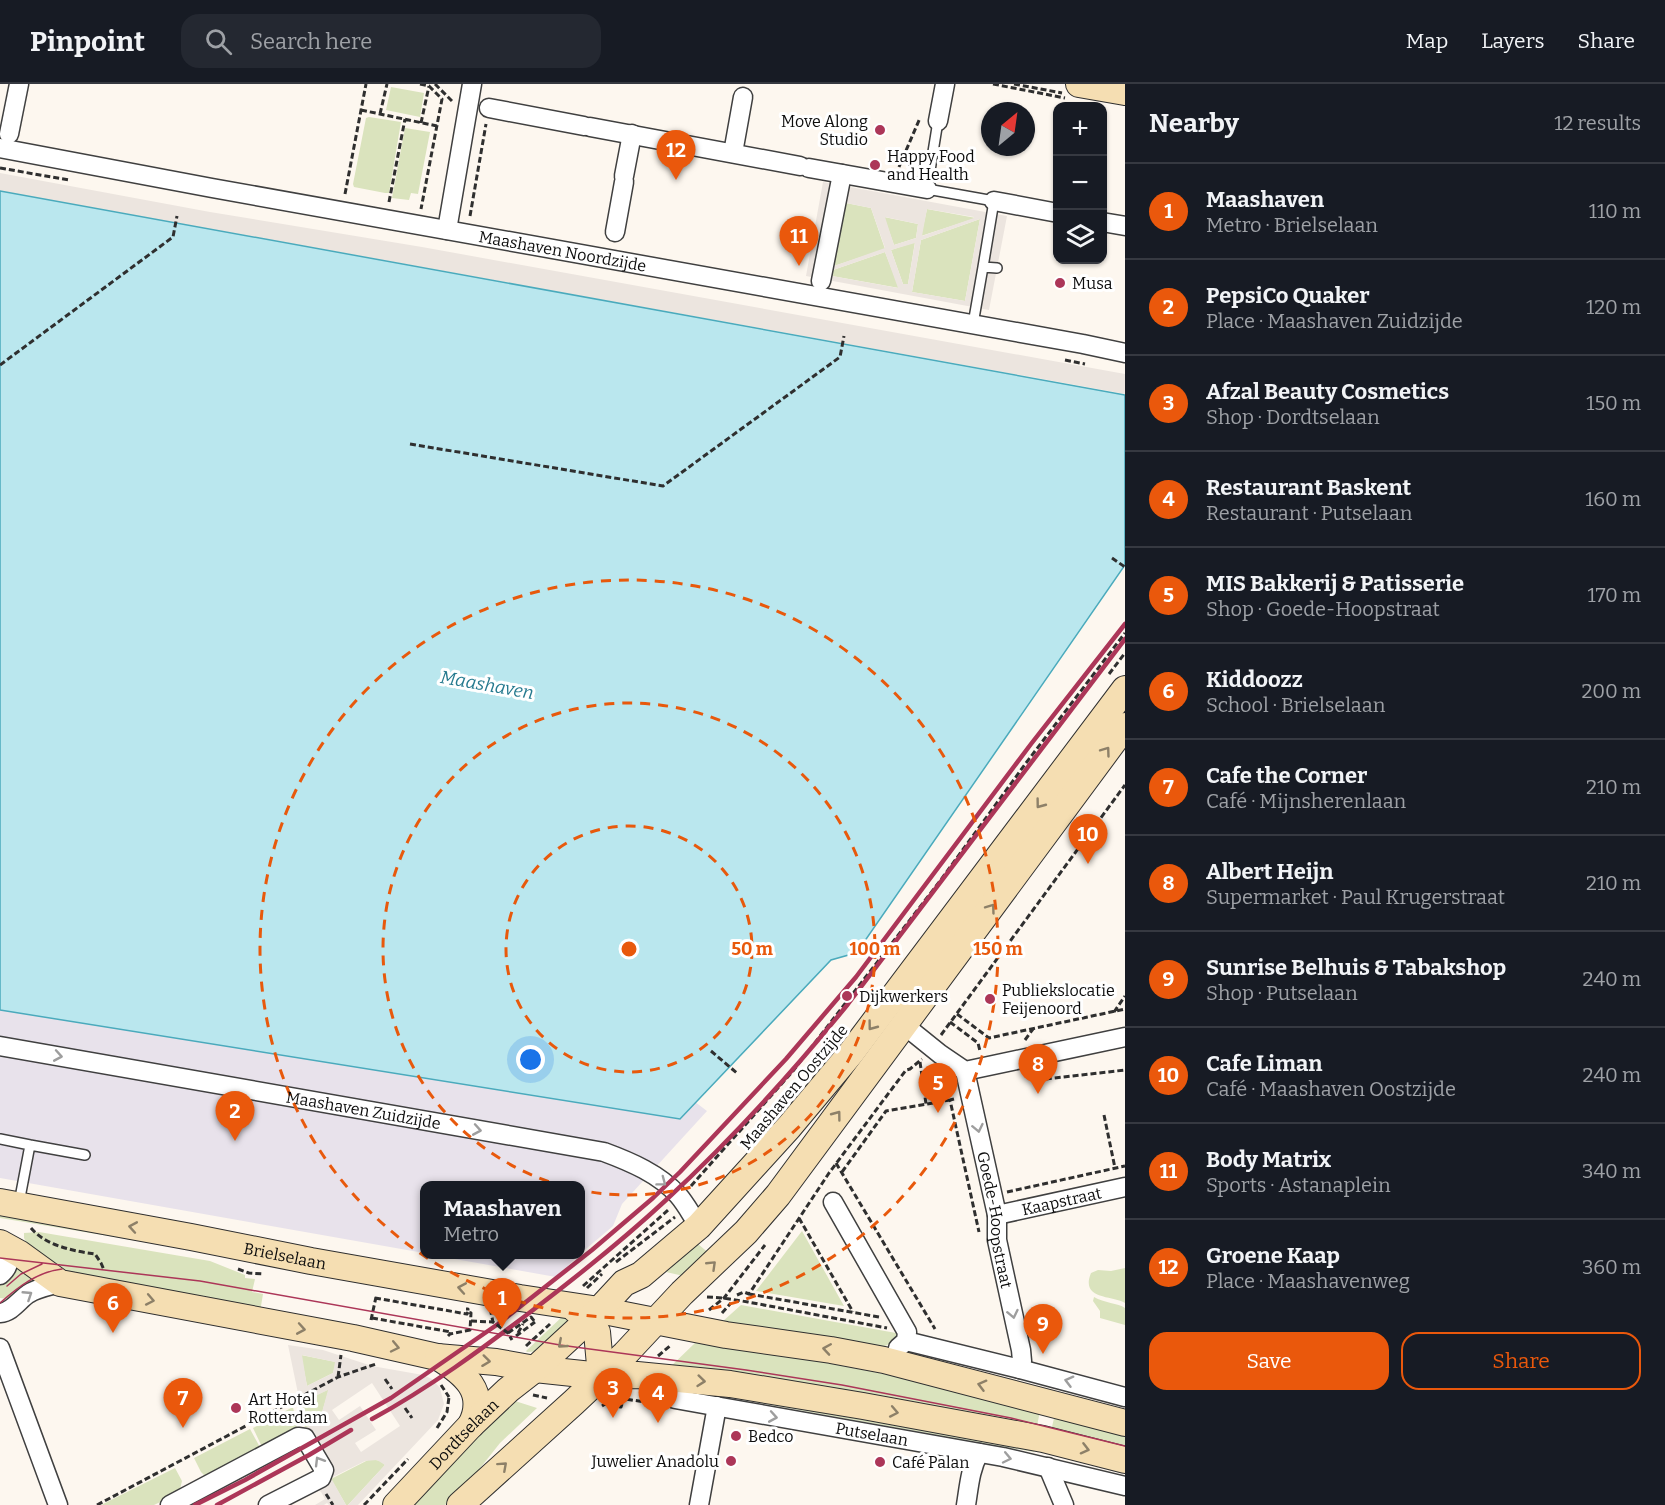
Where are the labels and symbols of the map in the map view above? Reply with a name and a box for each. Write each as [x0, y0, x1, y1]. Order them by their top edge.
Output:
north arrow [981, 102, 1035, 156]
place label: Move Along Studio [781, 112, 868, 149]
marker: Move Along Studio [873, 123, 887, 137]
pin: 12 [656, 130, 696, 180]
place label: Happy Food and Health [887, 147, 975, 184]
marker: Happy Food and Health [868, 158, 882, 172]
pin: 11 [780, 216, 818, 266]
street label: Maashaven Noordzijde [477, 226, 648, 275]
place label: Musa [1072, 274, 1113, 293]
marker: Musa [1053, 276, 1067, 290]
water label: Maashaven [439, 666, 535, 704]
one-way arrow [1099, 747, 1110, 758]
one-way arrow [1036, 797, 1047, 808]
pin: 10 [1068, 814, 1108, 864]
one-way arrow [983, 904, 994, 915]
text: 50 m [731, 938, 773, 960]
text: 100 m [849, 938, 901, 960]
text: 150 m [973, 938, 1023, 960]
centre of rings [619, 939, 639, 959]
place label: Publiekslocatie Feijenoord [1002, 981, 1115, 1018]
place label: Dijkwerkers [859, 987, 948, 1006]
marker: Dijkwerkers [840, 989, 854, 1003]
marker: Publiekslocatie Feijenoord [983, 992, 997, 1006]
one-way arrow [868, 1020, 879, 1031]
street label: Maashaven Oostzijde [736, 1021, 852, 1153]
pin: 8 [1018, 1044, 1058, 1094]
your location [516, 1045, 545, 1074]
one-way arrow [52, 1049, 62, 1062]
pin: 5 [918, 1064, 958, 1113]
street label: Maashaven Zuidzijde [285, 1087, 442, 1133]
pin: 2 [216, 1092, 254, 1141]
one-way arrow [830, 1111, 841, 1122]
one-way arrow [472, 1123, 482, 1136]
one-way arrow [970, 1123, 983, 1133]
street label: Goede-Hoopstraat [974, 1149, 1017, 1290]
one-way arrow [656, 1175, 667, 1186]
street label: Kaapstraat [1020, 1183, 1103, 1219]
one-way arrow [128, 1221, 138, 1233]
street label: Brielselaan [242, 1238, 328, 1273]
one-way arrow [705, 1261, 716, 1272]
pin: 1 [482, 1278, 522, 1328]
one-way arrow [458, 1282, 468, 1295]
pin: 6 [94, 1284, 132, 1333]
one-way arrow [22, 1292, 33, 1303]
one-way arrow [144, 1293, 154, 1306]
pin: 9 [1024, 1304, 1062, 1354]
one-way arrow [1006, 1308, 1019, 1318]
one-way arrow [295, 1322, 305, 1335]
one-way arrow [558, 1337, 569, 1348]
one-way arrow [390, 1340, 400, 1353]
one-way arrow [822, 1344, 832, 1356]
one-way arrow [482, 1354, 491, 1367]
pin: 3 [594, 1368, 632, 1418]
pin: 4 [638, 1374, 678, 1423]
one-way arrow [696, 1374, 706, 1387]
one-way arrow [1064, 1376, 1074, 1389]
pin: 7 [164, 1378, 202, 1428]
one-way arrow [977, 1380, 987, 1392]
place label: Art Hotel Rotterdam [248, 1390, 328, 1427]
street label: Dordtselaan [425, 1395, 502, 1473]
marker: Art Hotel Rotterdam [229, 1401, 243, 1415]
one-way arrow [888, 1405, 898, 1418]
one-way arrow [769, 1410, 778, 1422]
street label: Putselaan [834, 1418, 910, 1450]
place label: Bedco [748, 1427, 793, 1446]
marker: Bedco [729, 1429, 743, 1443]
one-way arrow [1080, 1442, 1090, 1455]
one-way arrow [1001, 1451, 1011, 1464]
place label: Juwelier Anadolu [590, 1452, 719, 1471]
place label: Café Palan [892, 1453, 969, 1472]
marker: Juwelier Anadolu [724, 1454, 738, 1468]
marker: Café Palan [873, 1455, 887, 1469]
one-way arrow [314, 1457, 326, 1467]
one-way arrow [496, 1462, 507, 1473]

